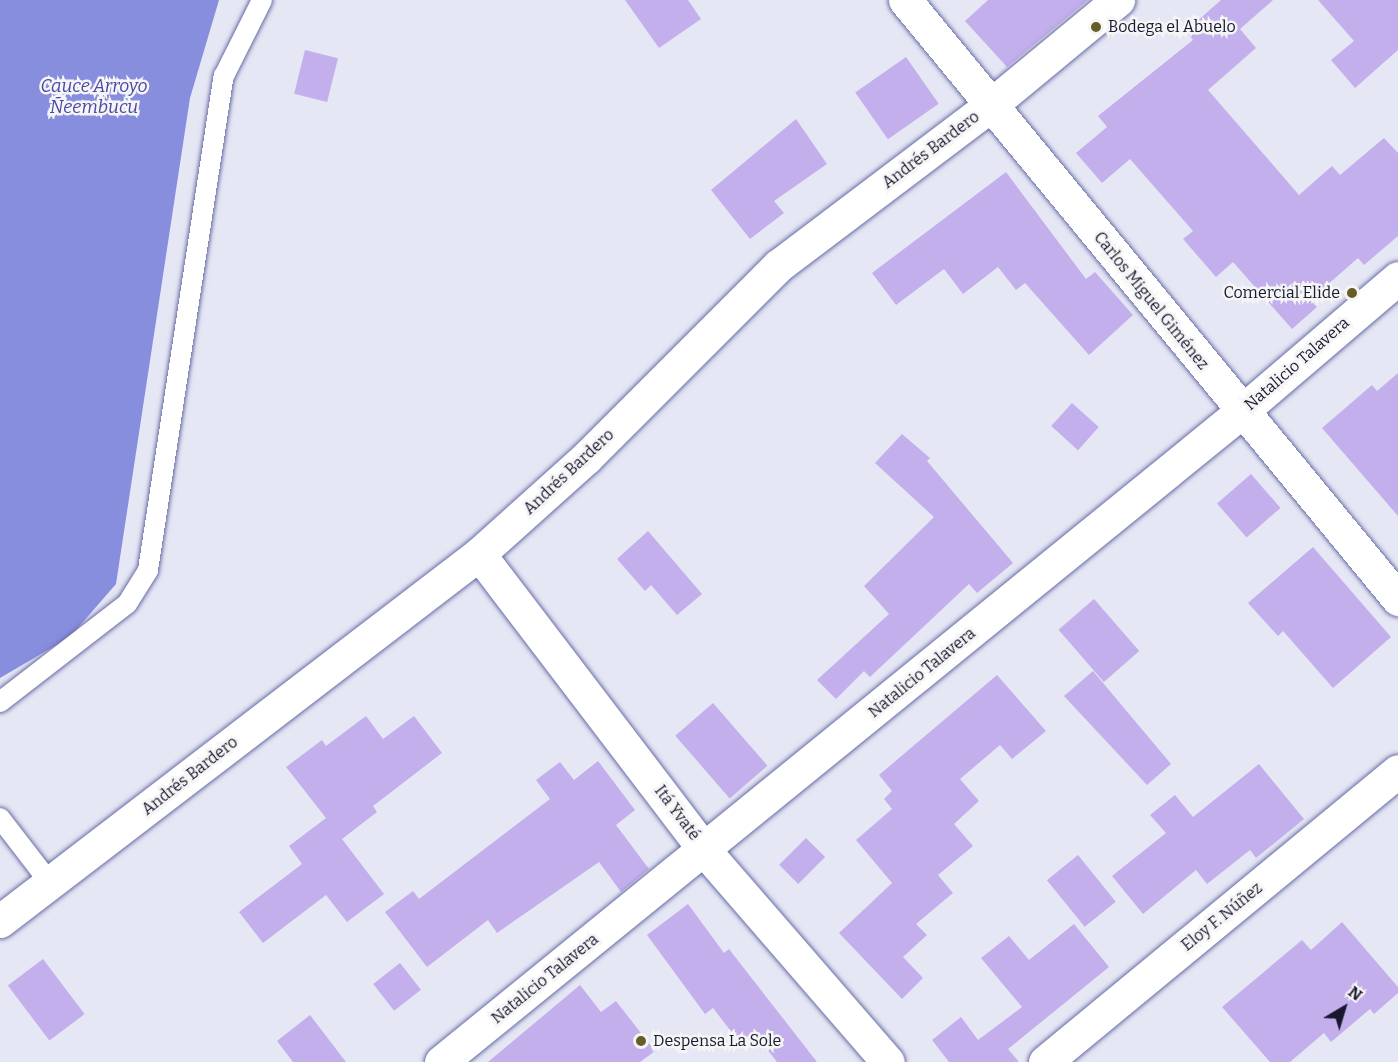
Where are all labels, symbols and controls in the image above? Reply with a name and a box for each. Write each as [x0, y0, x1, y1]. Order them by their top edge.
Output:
place label: Bodega el Abuelo [1108, 17, 1236, 37]
marker: Bodega el Abuelo [1089, 20, 1103, 34]
water label: Cauce Arroyo Ñeembucu [40, 76, 148, 118]
street label: Andrés Bardero [879, 107, 983, 193]
street label: Carlos Miguel Giménez [1089, 228, 1213, 374]
place label: Comercial Elide [1224, 283, 1340, 303]
marker: Comercial Elide [1345, 286, 1359, 300]
street label: Natalicio Talavera [1241, 313, 1353, 415]
street label: Andrés Bardero [520, 425, 618, 519]
street label: Natalicio Talavera [865, 624, 979, 722]
street label: Andrés Bardero [138, 733, 242, 819]
street label: Itá Yvaté [650, 782, 704, 844]
street label: Eloy F. Núñez [1178, 879, 1266, 955]
street label: Natalicio Talavera [488, 930, 602, 1028]
north arrow [1314, 978, 1374, 1038]
text: N [1345, 982, 1366, 1005]
place label: Despensa La Sole [653, 1031, 781, 1051]
marker: Despensa La Sole [634, 1034, 648, 1048]

